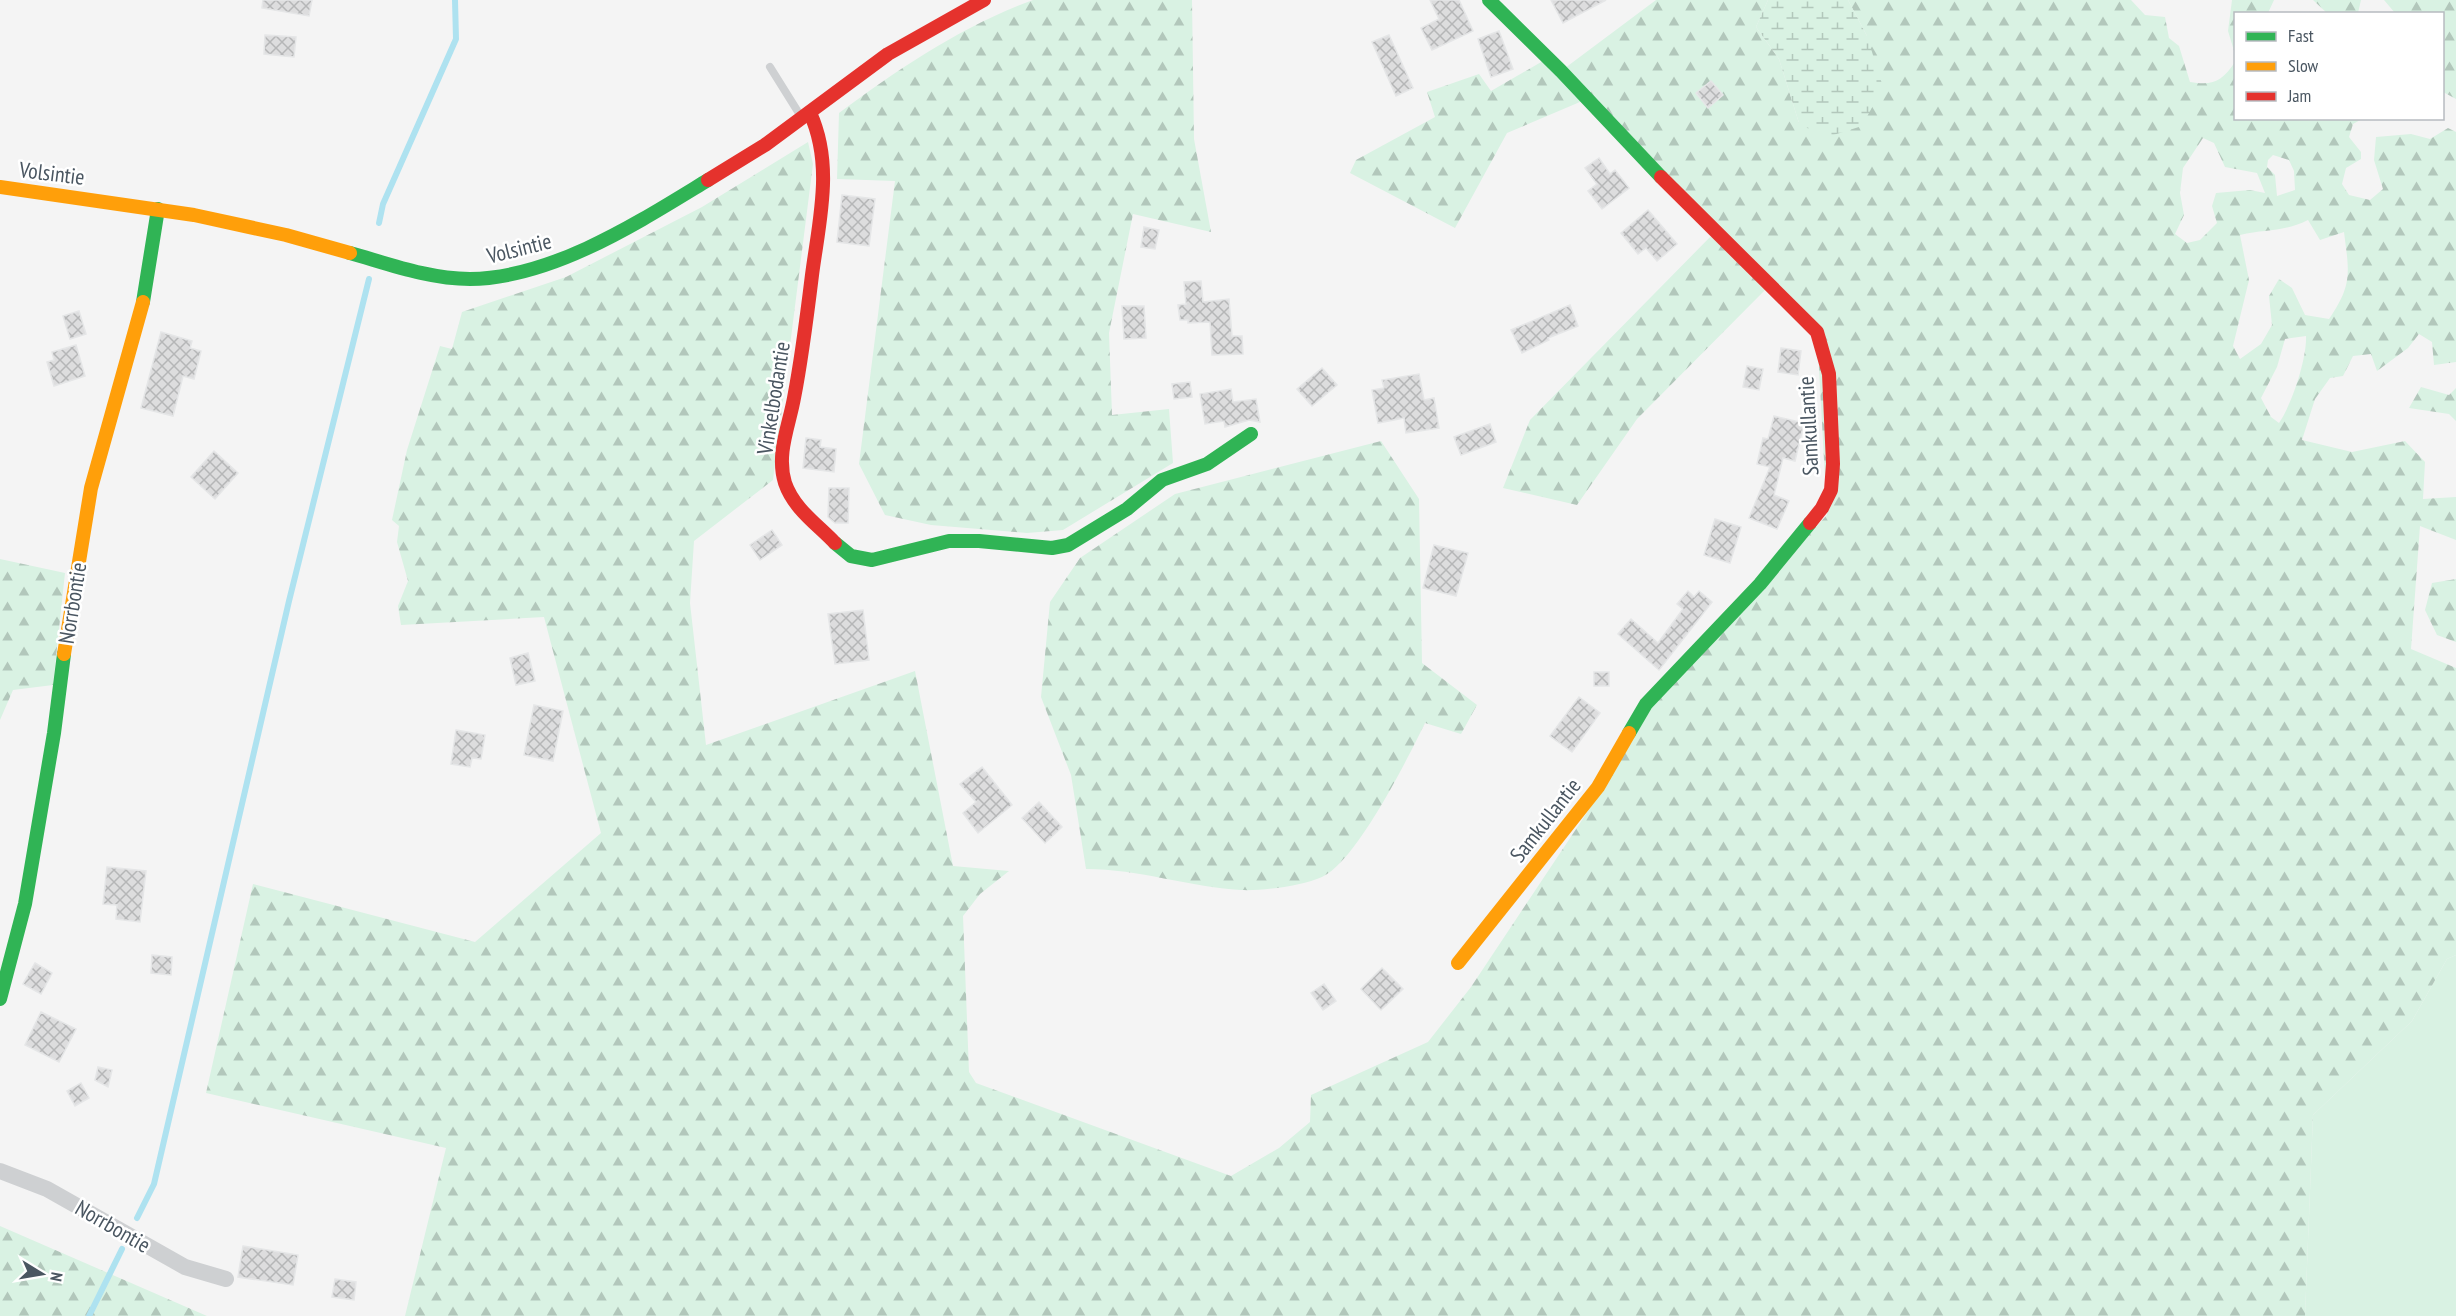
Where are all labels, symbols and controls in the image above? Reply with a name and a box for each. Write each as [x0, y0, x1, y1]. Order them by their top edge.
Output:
legend [2234, 12, 2444, 120]
text: Fast [2288, 24, 2314, 47]
text: Slow [2288, 54, 2319, 77]
text: Jam [2287, 84, 2311, 107]
street label: Volsintie [17, 155, 86, 191]
street label: Volsintie [483, 226, 554, 270]
street label: Vinkelbodantie [750, 339, 796, 458]
street label: Samkullantie [1791, 376, 1825, 476]
street label: Norrbontie [52, 560, 92, 646]
street label: Samkullantie [1503, 772, 1587, 868]
street label: Norrbontie [70, 1193, 156, 1259]
north arrow [12, 1244, 72, 1304]
text: N [46, 1271, 67, 1283]

